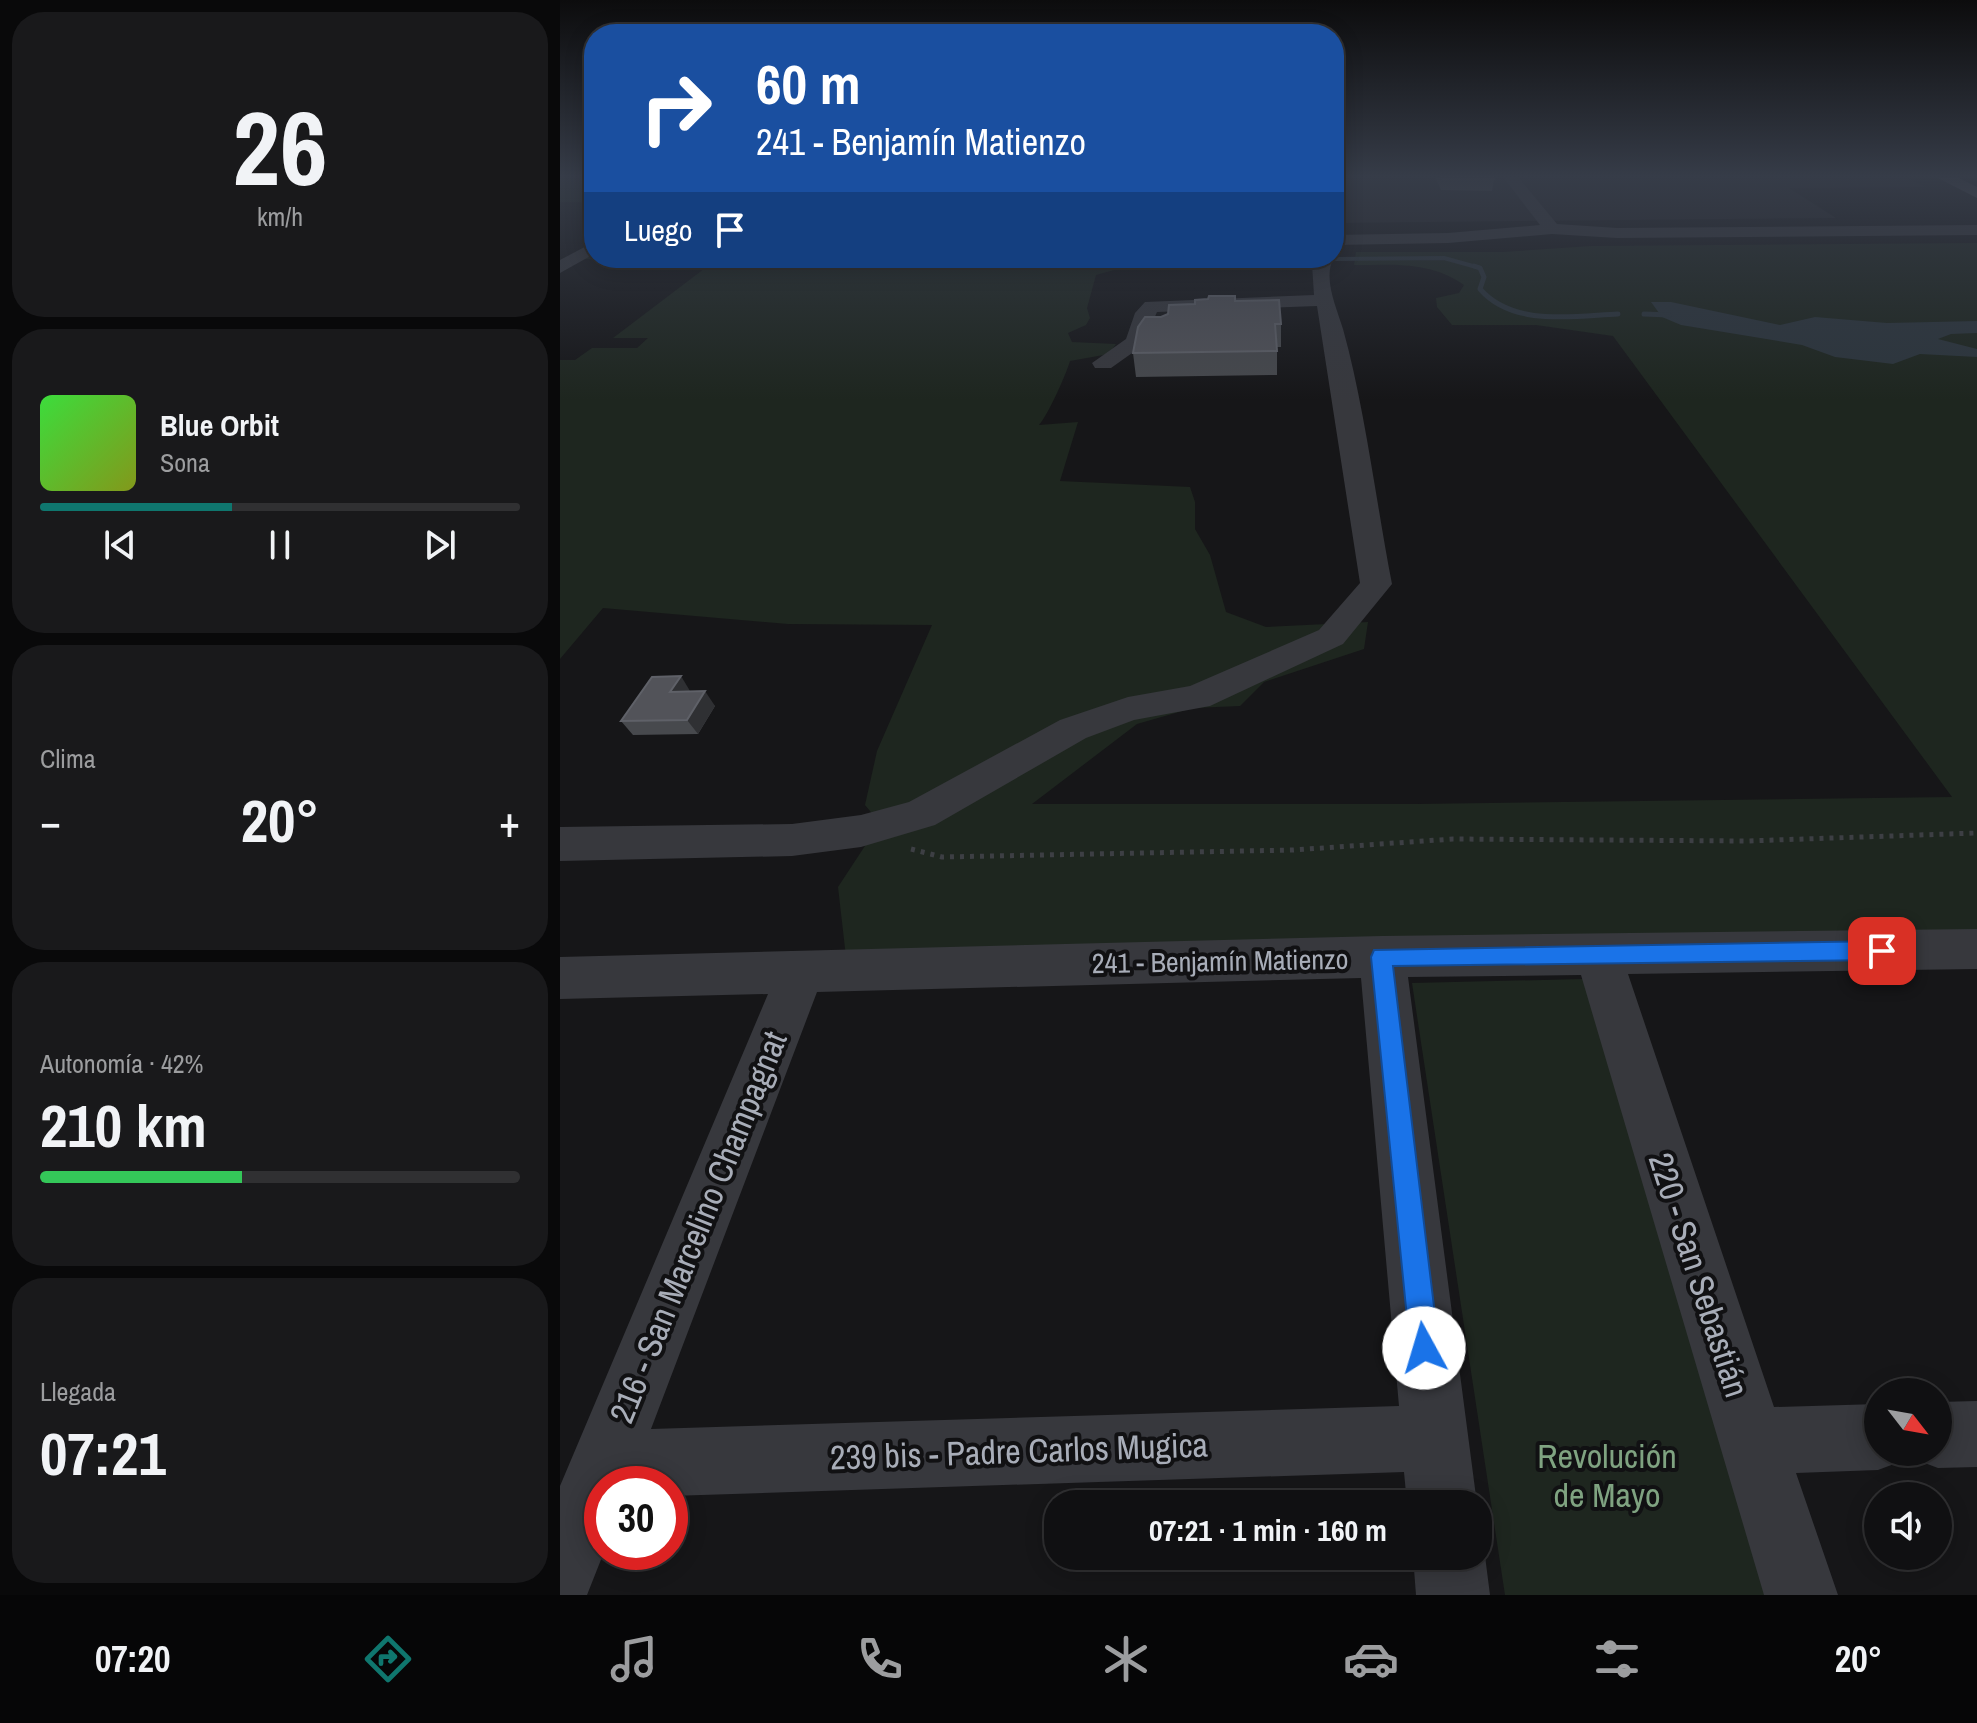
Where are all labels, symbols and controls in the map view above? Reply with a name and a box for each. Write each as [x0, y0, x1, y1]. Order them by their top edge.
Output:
text: 60 m [756, 46, 861, 121]
icon: right [624, 56, 728, 160]
text: 26 [233, 77, 327, 217]
text: 241 - Benjamín Matienzo [756, 118, 1086, 166]
text: km/h [257, 199, 303, 234]
icon: arrive [708, 208, 752, 252]
text: Luego [624, 210, 692, 250]
text: Blue Orbit [160, 405, 279, 445]
text: Sona [160, 445, 210, 480]
icon: previous [98, 523, 142, 567]
icon: pause [258, 523, 302, 567]
icon: next [418, 523, 462, 567]
text: Clima [40, 741, 96, 776]
text: 20° [241, 780, 319, 861]
text: − [40, 791, 61, 851]
text: + [499, 791, 520, 851]
pin [1848, 917, 1916, 985]
icon: arrive [1860, 929, 1904, 973]
street label: 241 - Benjamín Matienzo [1091, 940, 1349, 982]
street label: 216 - San Marcelino Champagnat [598, 1024, 798, 1430]
text: Autonomía · 42% [40, 1046, 204, 1081]
text: 210 km [40, 1085, 207, 1166]
street label: 220 - San Sebastián [1638, 1147, 1760, 1403]
position arrow [1382, 1306, 1466, 1390]
text: Llegada [40, 1374, 116, 1409]
north arrow [1864, 1378, 1952, 1466]
map controls [1864, 1378, 1952, 1570]
text: 07:21 [40, 1413, 166, 1494]
street label: 239 bis - Padre Carlos Mugica [829, 1421, 1209, 1481]
park label: Revolución de Mayo [1537, 1433, 1677, 1518]
speed limit sign: 30 [584, 1466, 688, 1570]
button: sound [1864, 1482, 1952, 1570]
text: 07:21 · 1 min · 160 m [1149, 1510, 1387, 1550]
icon: directions [360, 1631, 416, 1687]
icon: music [606, 1631, 662, 1687]
icon: phone [852, 1631, 908, 1687]
icon: climate [1098, 1631, 1154, 1687]
icon: car [1343, 1631, 1399, 1687]
icon: filters [1589, 1631, 1645, 1687]
text: 07:20 [95, 1635, 170, 1683]
text: 20° [1835, 1635, 1882, 1683]

